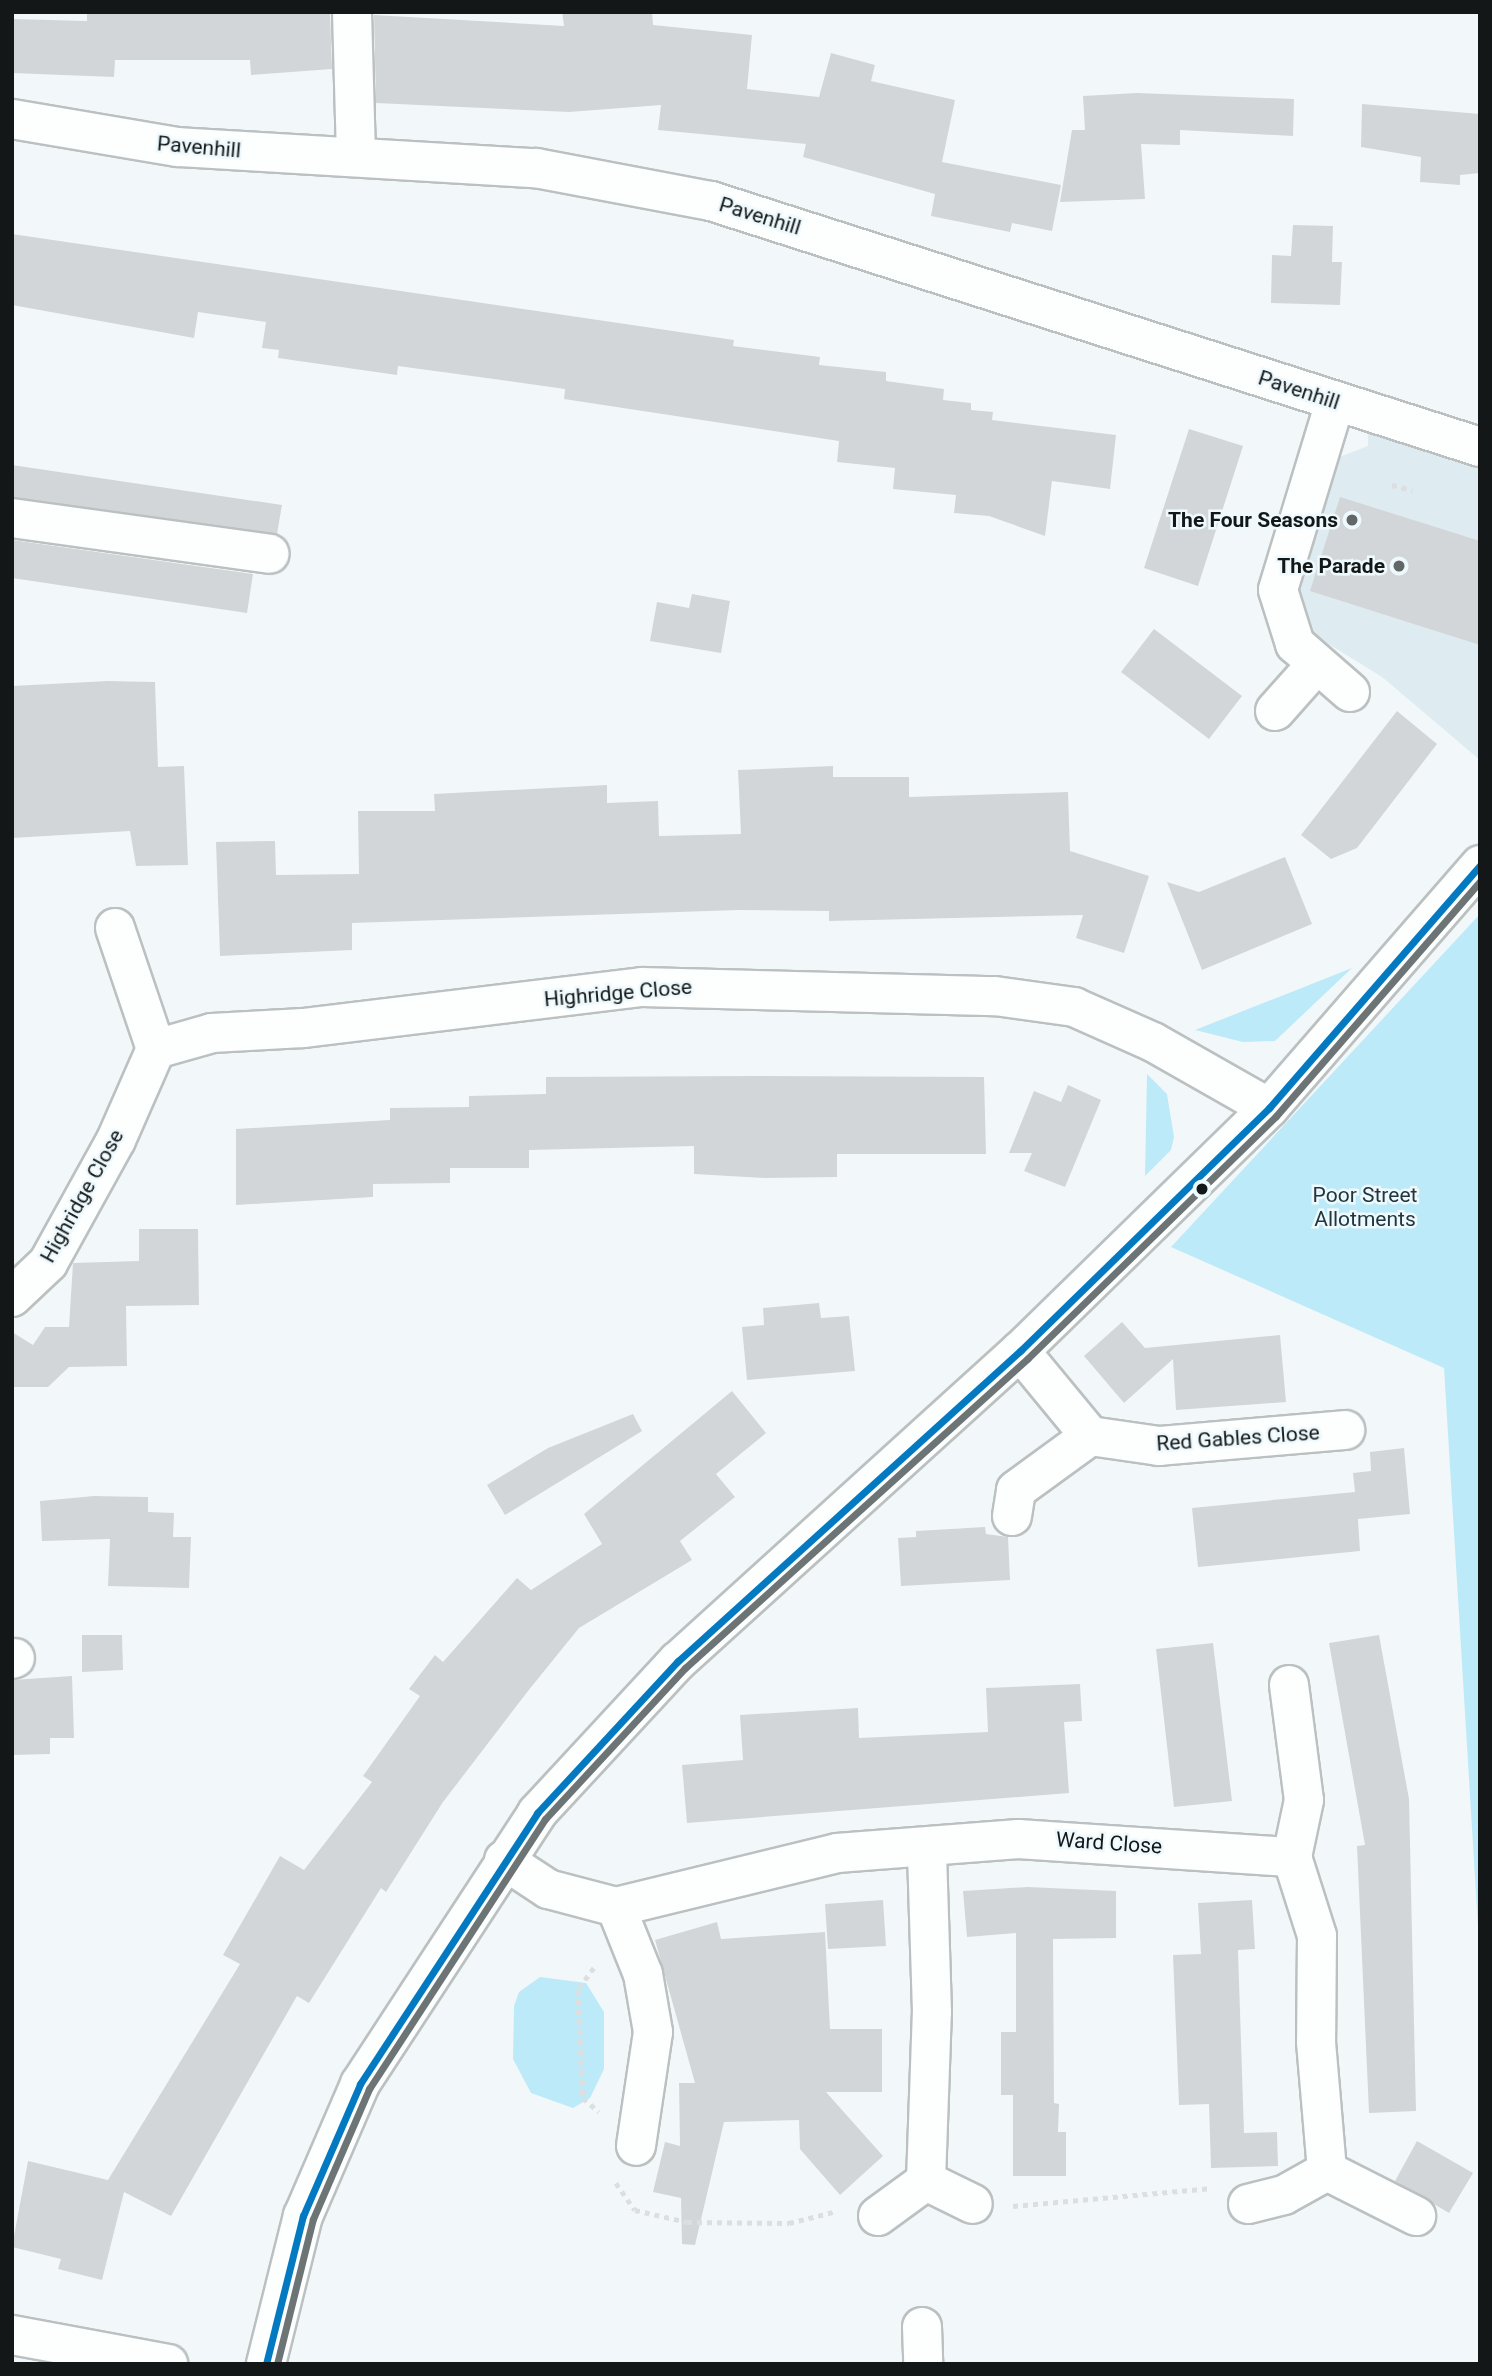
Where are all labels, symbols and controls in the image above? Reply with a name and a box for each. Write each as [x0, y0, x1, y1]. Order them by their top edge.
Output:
street label: Pavenhill [156, 131, 242, 163]
street label: Pavenhill [716, 192, 804, 240]
street label: Pavenhill [1255, 365, 1343, 415]
place label: The Four Seasons [1168, 507, 1338, 533]
marker: The Four Seasons [1344, 512, 1360, 528]
place label: The Parade [1277, 553, 1385, 579]
marker: The Parade [1391, 558, 1407, 574]
street label: Highridge Close [543, 974, 693, 1012]
street label: Highridge Close [35, 1125, 129, 1267]
unlabelled marker [1195, 1182, 1209, 1196]
park label: Poor Street Allotments [1313, 1182, 1417, 1232]
street label: Red Gables Close [1155, 1420, 1321, 1456]
street label: Ward Close [1055, 1827, 1163, 1859]

